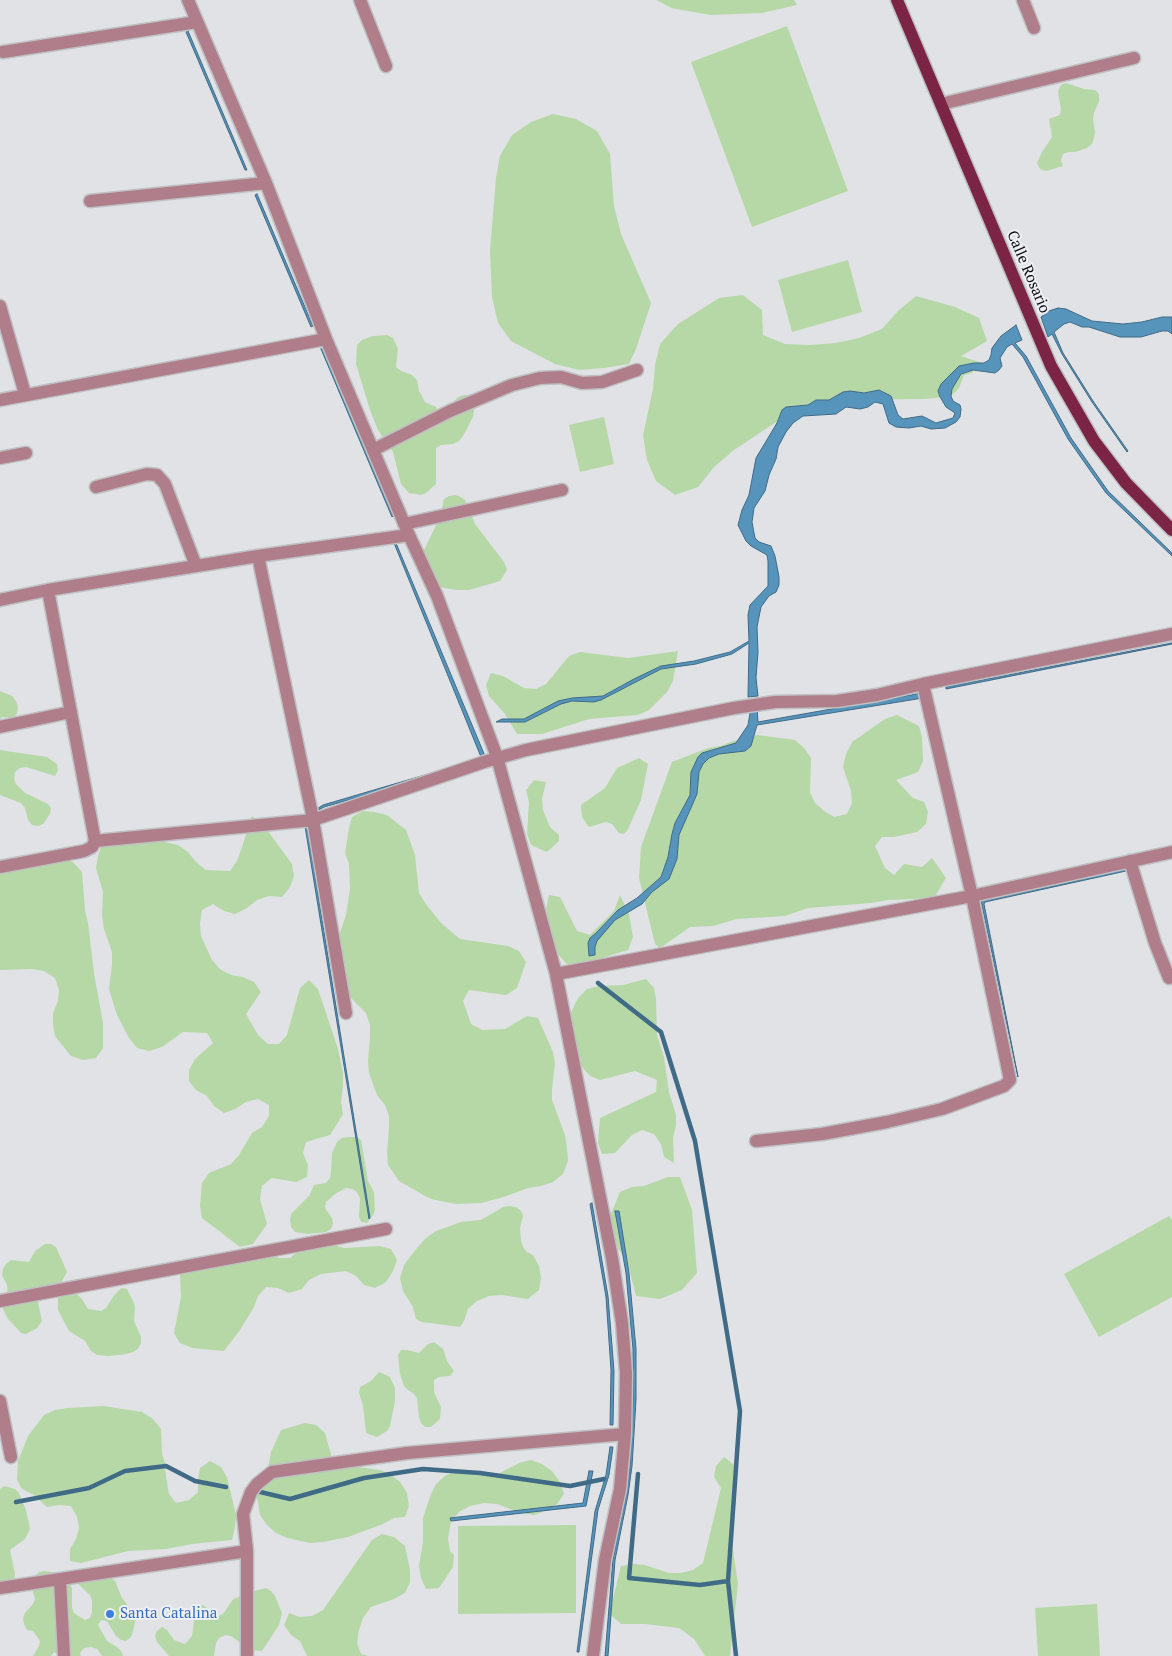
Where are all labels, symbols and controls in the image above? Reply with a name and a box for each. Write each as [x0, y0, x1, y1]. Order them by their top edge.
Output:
street label: Calle Rosario [1003, 228, 1053, 316]
place label: Santa Catalina [120, 1605, 217, 1623]
marker: Santa Catalina [104, 1608, 116, 1620]

